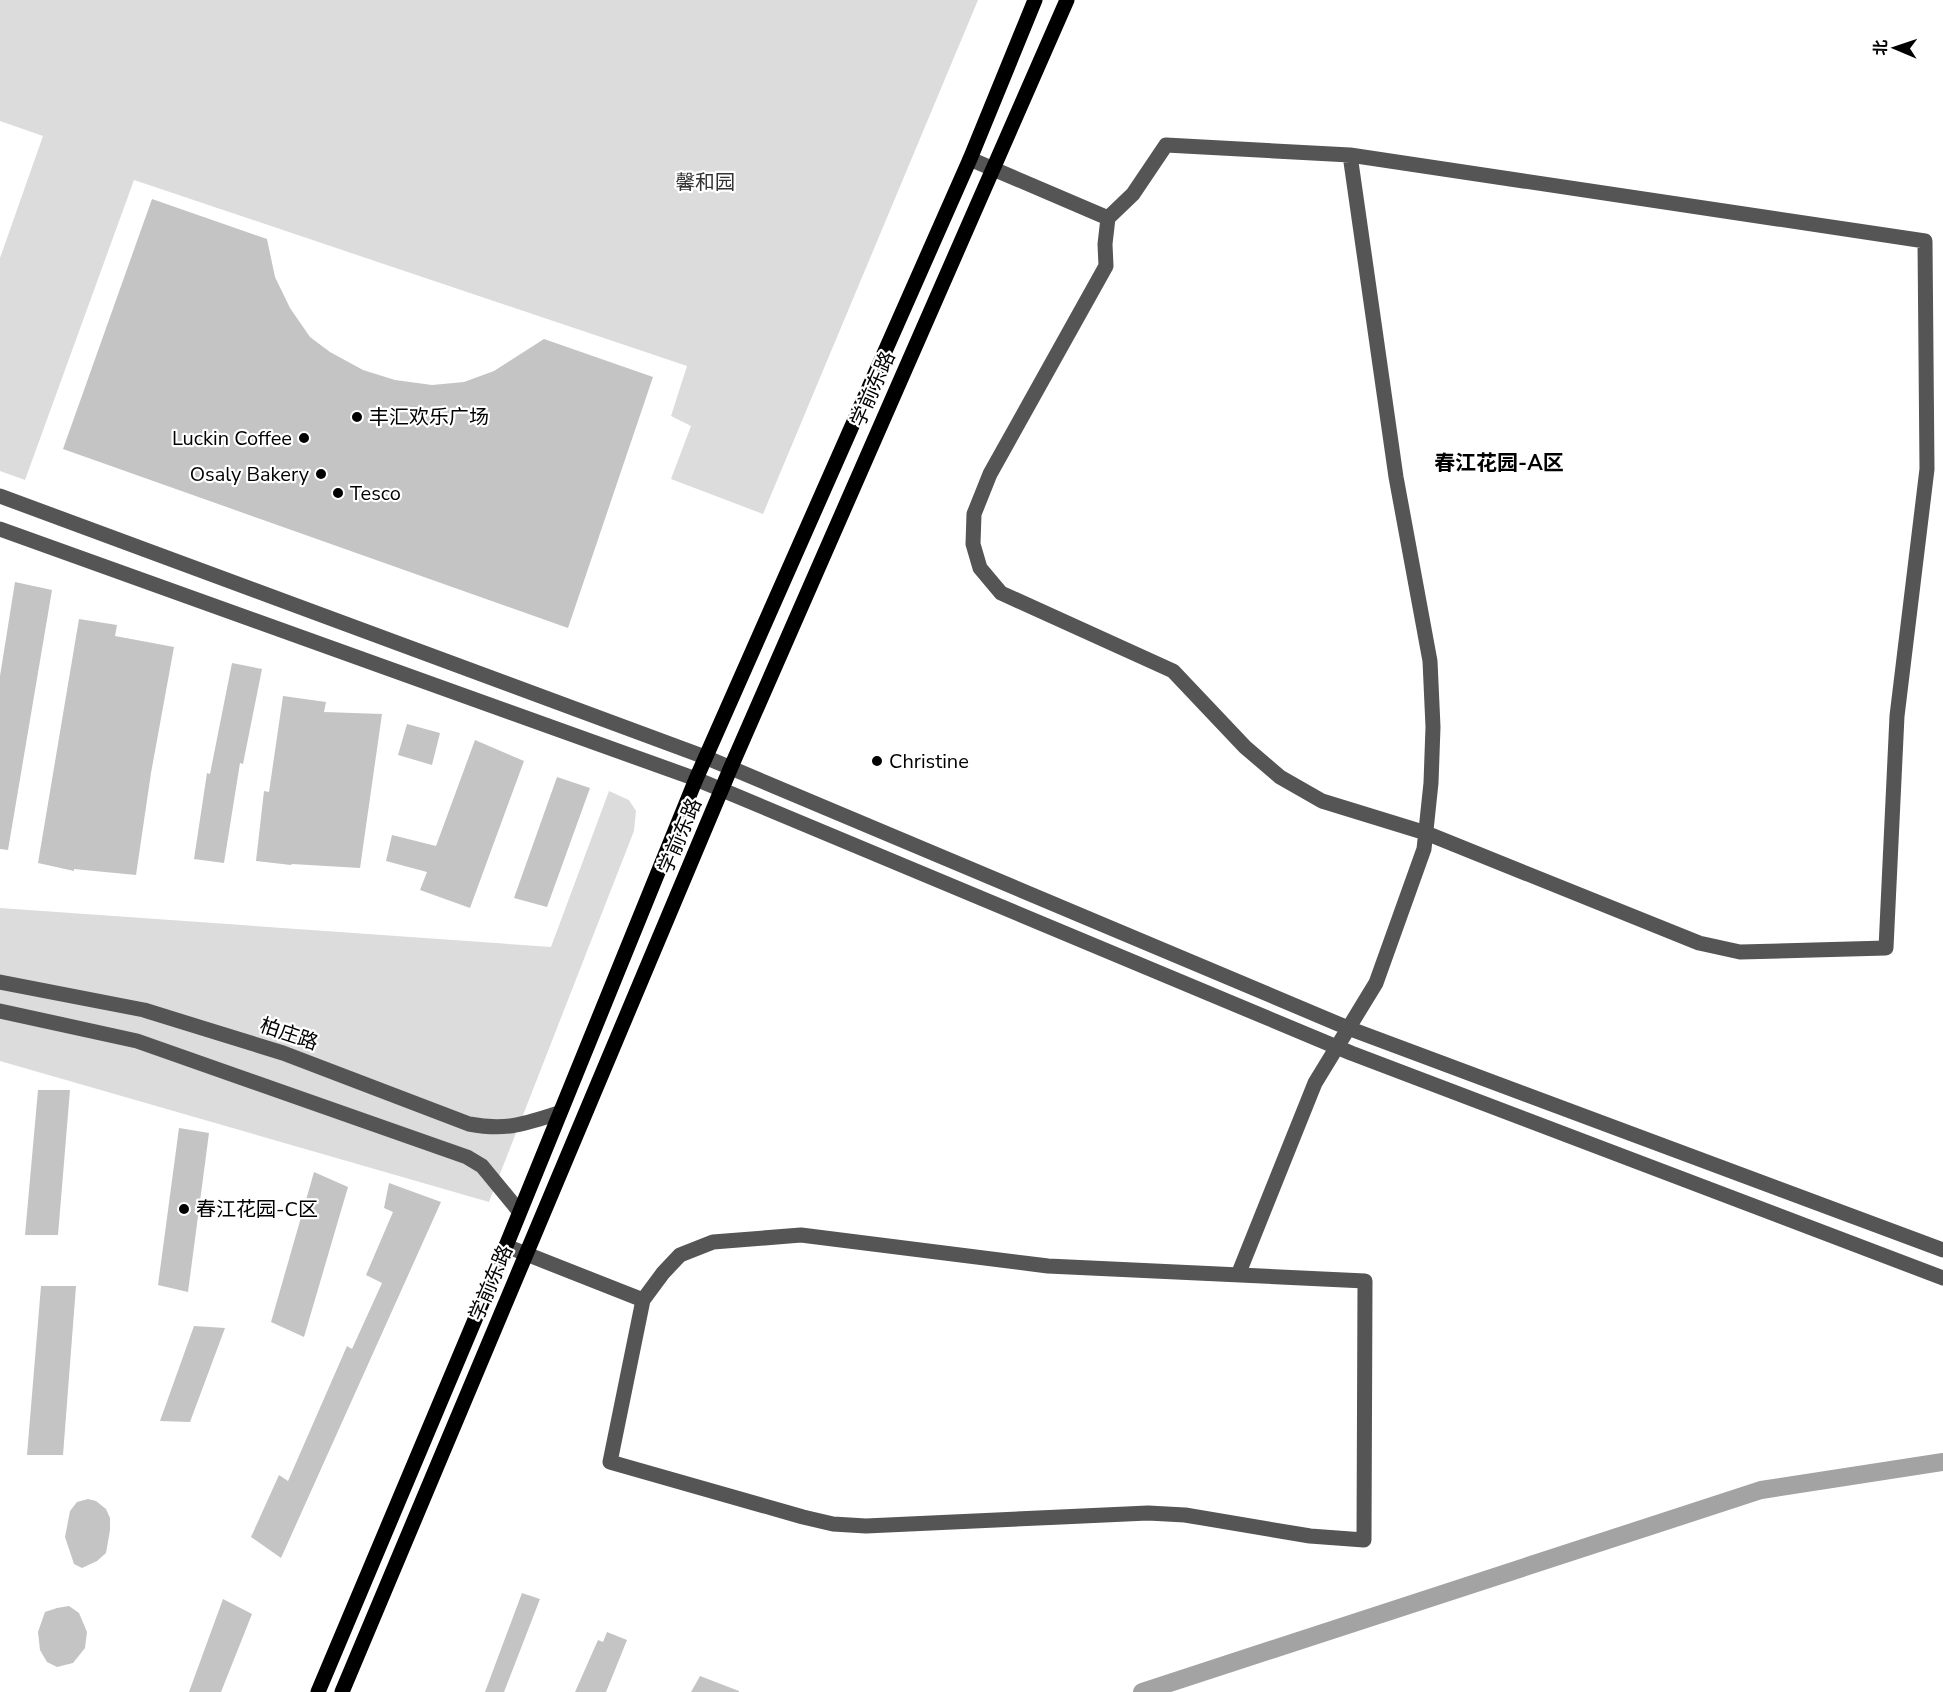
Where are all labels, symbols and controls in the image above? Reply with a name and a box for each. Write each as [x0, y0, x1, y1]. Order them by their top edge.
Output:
north arrow [1865, 18, 1925, 78]
text: 北 [1870, 39, 1892, 56]
park label: 馨和园 [675, 169, 735, 196]
street label: 学前东路 [844, 347, 902, 431]
place label: 丰汇欢乐广场 [369, 404, 489, 431]
marker: 丰汇欢乐广场 [350, 410, 364, 424]
place label: Luckin Coffee [172, 425, 292, 452]
marker: Luckin Coffee [297, 431, 311, 445]
district label: 春江花园-A区 [1434, 449, 1564, 477]
place label: Osaly Bakery [190, 461, 310, 488]
marker: Osaly Bakery [314, 467, 328, 481]
place label: Tesco [350, 480, 401, 507]
marker: Tesco [331, 486, 345, 500]
place label: Christine [889, 748, 969, 775]
marker: Christine [870, 754, 884, 768]
street label: 学前东路 [652, 794, 708, 878]
street label: 柏庄路 [256, 1011, 322, 1057]
place label: 春江花园-C区 [196, 1196, 318, 1223]
marker: 春江花园-C区 [177, 1202, 191, 1216]
street label: 学前东路 [463, 1241, 519, 1325]

